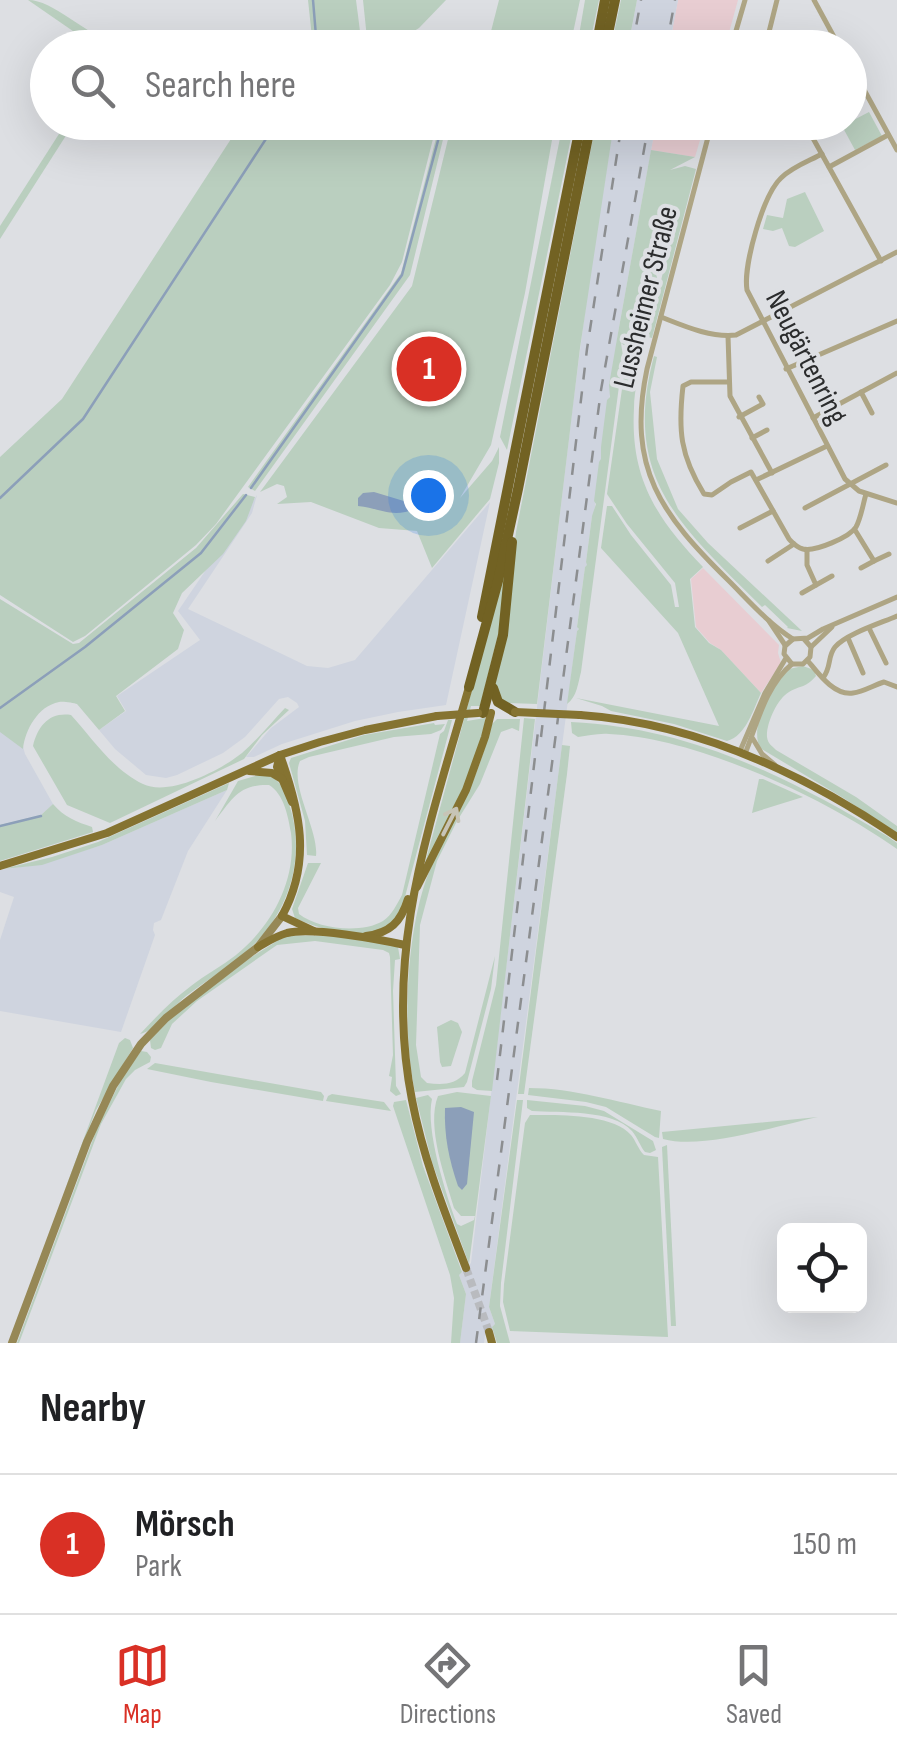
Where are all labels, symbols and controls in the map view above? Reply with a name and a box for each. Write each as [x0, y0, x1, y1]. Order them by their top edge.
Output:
search box [30, 30, 867, 140]
icon: search [65, 58, 120, 113]
text: Search here [145, 63, 296, 108]
street label: Lussheimer Straße [606, 202, 686, 392]
street label: Neugärtenring [757, 285, 855, 430]
pin: 1 [396, 332, 462, 406]
your location [403, 470, 454, 521]
one-way arrow [441, 807, 460, 837]
map controls [777, 1223, 867, 1313]
button: locate [777, 1223, 867, 1313]
text: Nearby [40, 1383, 146, 1434]
text: Mörsch [135, 1502, 235, 1547]
text: 1 [66, 1525, 79, 1564]
text: 150 m [793, 1525, 857, 1564]
text: Park [135, 1547, 182, 1586]
tab: Map [115, 1638, 170, 1731]
tab: Directions [400, 1638, 496, 1731]
tab: Saved [726, 1638, 782, 1731]

